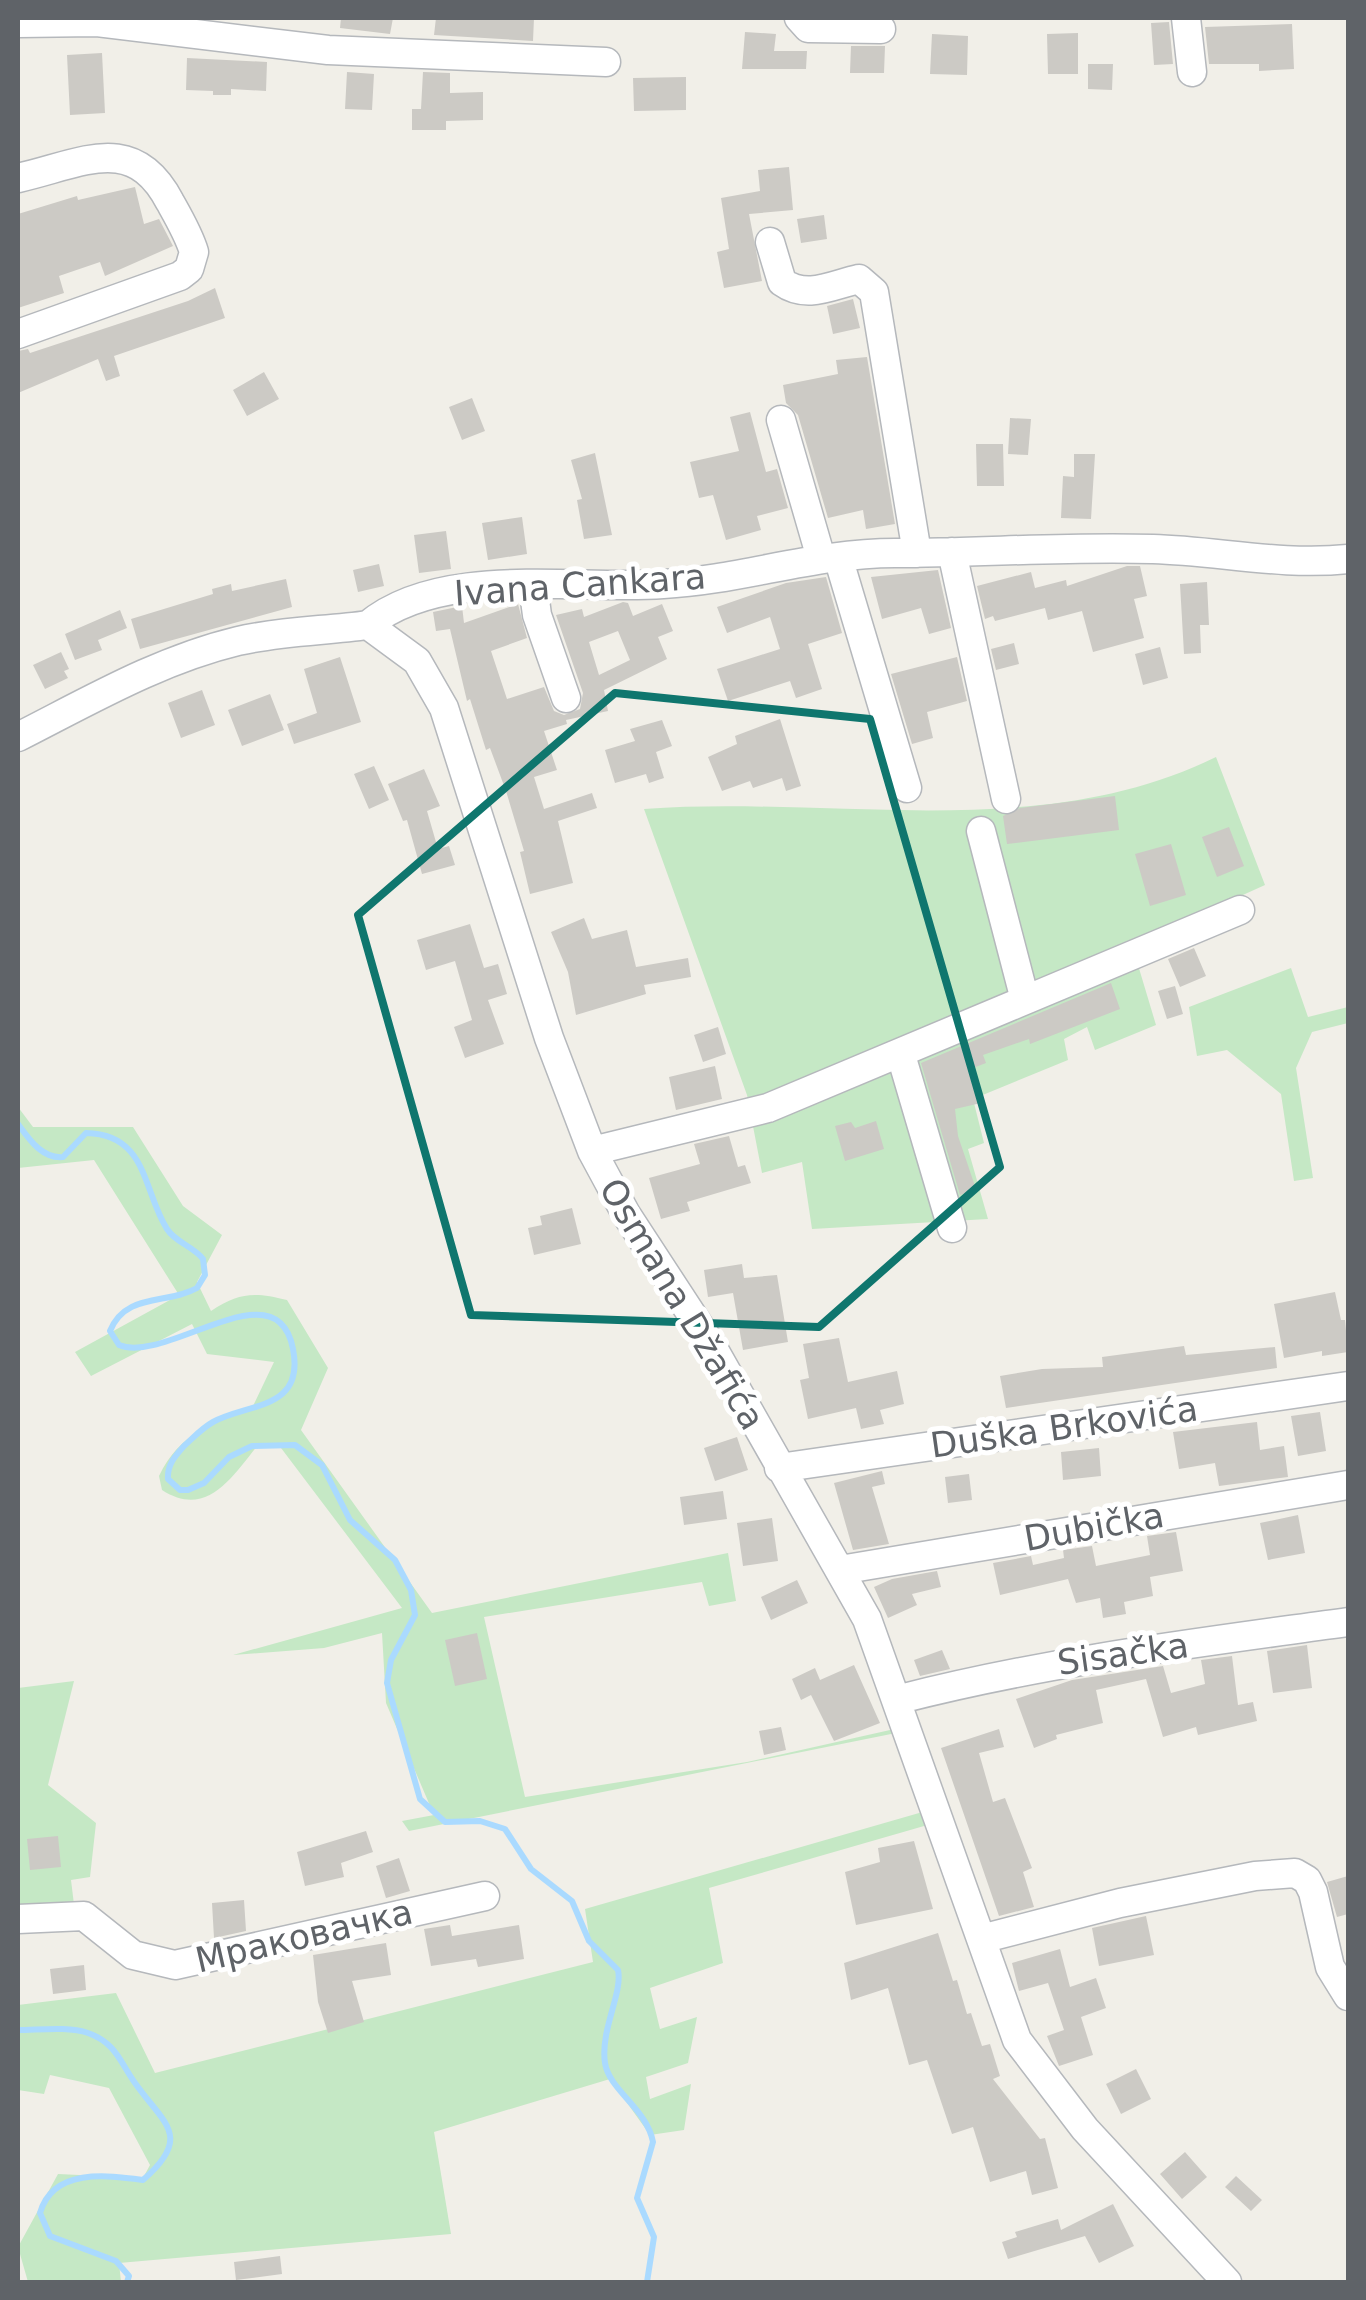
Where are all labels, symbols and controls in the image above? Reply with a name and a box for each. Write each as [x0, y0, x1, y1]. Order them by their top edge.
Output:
street label: Ivana Cankara [453, 556, 707, 614]
street label: Osmana Džafića [591, 1171, 773, 1437]
street label: Duška Brkovića [928, 1388, 1200, 1466]
street label: Dubička [1021, 1495, 1167, 1559]
street label: Sisačka [1055, 1625, 1191, 1683]
street label: Мраковачка [191, 1892, 417, 1980]

